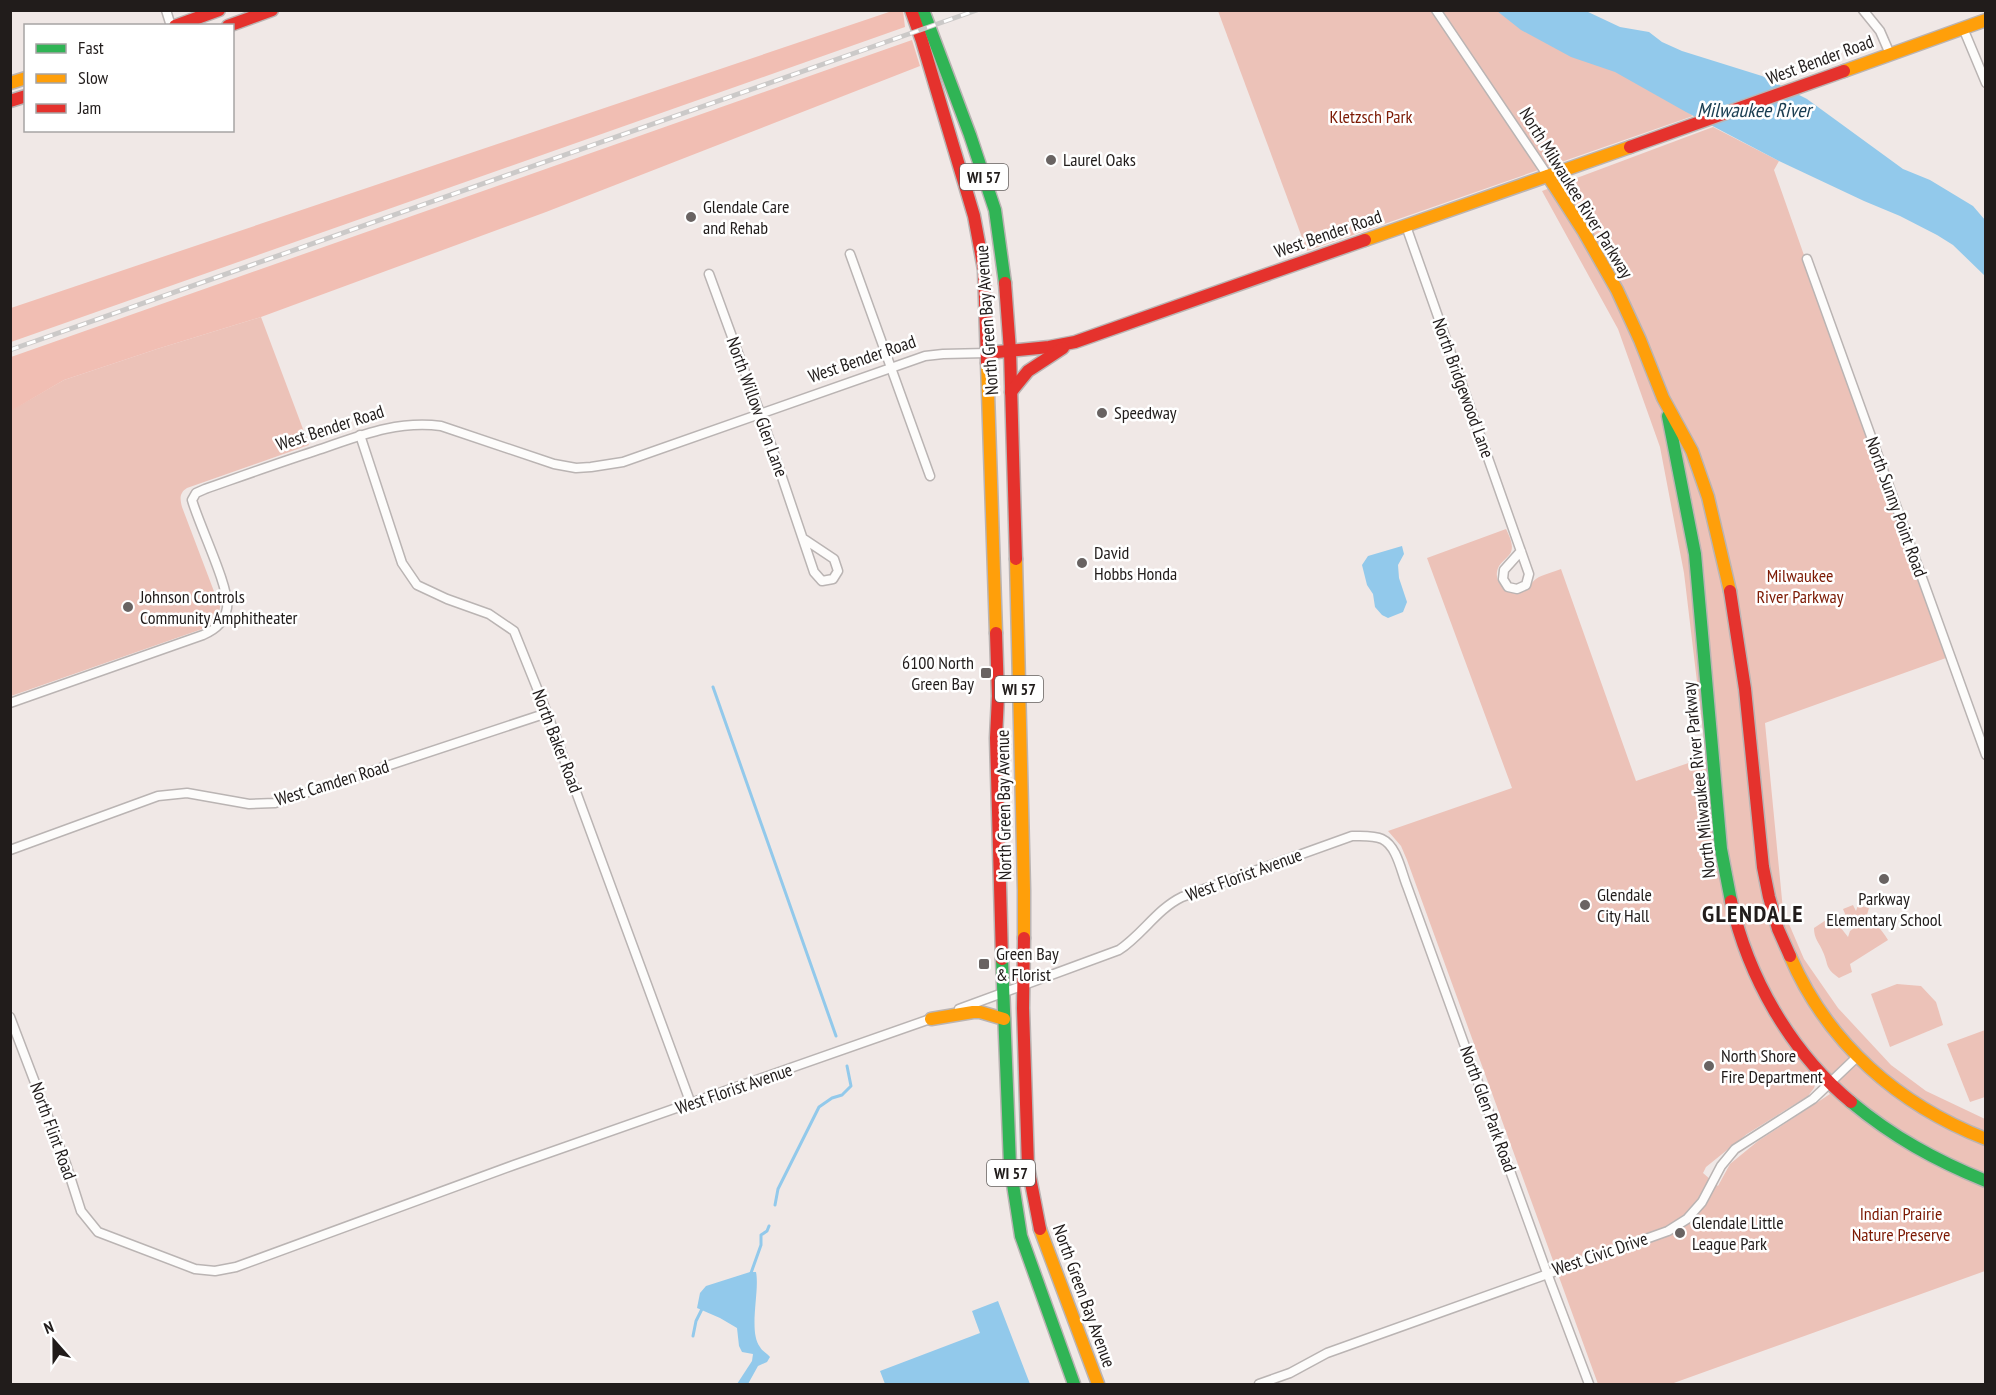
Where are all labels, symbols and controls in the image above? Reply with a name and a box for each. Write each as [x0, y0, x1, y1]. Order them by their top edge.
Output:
legend [24, 24, 234, 132]
street label: West Bender Road [1763, 30, 1876, 90]
text: Fast [78, 36, 104, 59]
text: Slow [78, 66, 109, 89]
text: Jam [77, 96, 101, 119]
water label: Milwaukee River [1697, 97, 1813, 123]
street label: North Milwaukee River Parkway [1514, 103, 1639, 283]
park label: Kletzsch Park [1330, 105, 1412, 128]
place label: Laurel Oaks [1063, 148, 1136, 171]
marker: Laurel Oaks [1044, 153, 1058, 167]
road number: WI 57 [960, 164, 1008, 190]
place label: Glendale Care and Rehab [703, 195, 789, 239]
street label: West Bender Road [1271, 204, 1385, 263]
marker: Glendale Care and Rehab [684, 210, 698, 224]
street label: North Green Bay Avenue [970, 244, 1003, 396]
street label: North Bridgewood Lane [1428, 315, 1499, 461]
street label: West Bender Road [805, 329, 919, 388]
street label: North Willow Glen Lane [721, 334, 793, 480]
street label: West Bender Road [273, 399, 387, 456]
place label: Speedway [1114, 401, 1177, 424]
marker: Speedway [1095, 406, 1109, 420]
street label: North Sunny Point Road [1860, 434, 1933, 580]
place label: David Hobbs Honda [1094, 541, 1177, 585]
marker: David Hobbs Honda [1075, 556, 1089, 570]
park label: Milwaukee River Parkway [1756, 564, 1844, 608]
place label: Johnson Controls Community Amphitheater [139, 585, 298, 629]
marker: Johnson Controls Community Amphitheater [121, 600, 135, 614]
place label: 6100 North Green Bay [902, 651, 974, 695]
marker: 6100 North Green Bay [979, 666, 993, 680]
road number: WI 57 [995, 676, 1043, 702]
street label: North Milwaukee River Parkway [1677, 681, 1720, 879]
street label: North Baker Road [527, 686, 588, 796]
street label: North Green Bay Avenue [991, 730, 1016, 880]
street label: West Camden Road [272, 754, 392, 811]
street label: West Florist Avenue [1183, 843, 1305, 906]
marker: Parkway Elementary School [1877, 872, 1891, 886]
place label: Glendale City Hall [1597, 883, 1652, 927]
place label: Parkway Elementary School [1826, 887, 1942, 931]
marker: Glendale City Hall [1578, 898, 1592, 912]
district label: GLENDALE [1702, 898, 1804, 929]
place label: Green Bay & Florist [996, 942, 1059, 986]
marker: Green Bay & Florist [977, 957, 991, 971]
street label: North Glen Park Road [1455, 1043, 1522, 1175]
place label: North Shore Fire Department [1721, 1044, 1823, 1088]
street label: West Florist Avenue [672, 1058, 795, 1119]
marker: North Shore Fire Department [1702, 1059, 1716, 1073]
street label: North Flint Road [25, 1079, 82, 1183]
road number: WI 57 [987, 1160, 1035, 1186]
park label: Indian Prairie Nature Preserve [1852, 1202, 1950, 1246]
place label: Glendale Little League Park [1692, 1211, 1784, 1255]
street label: North Green Bay Avenue [1048, 1221, 1121, 1370]
street label: West Civic Drive [1549, 1226, 1651, 1281]
marker: Glendale Little League Park [1673, 1226, 1687, 1240]
north arrow [24, 1311, 84, 1371]
text: N [41, 1316, 56, 1338]

